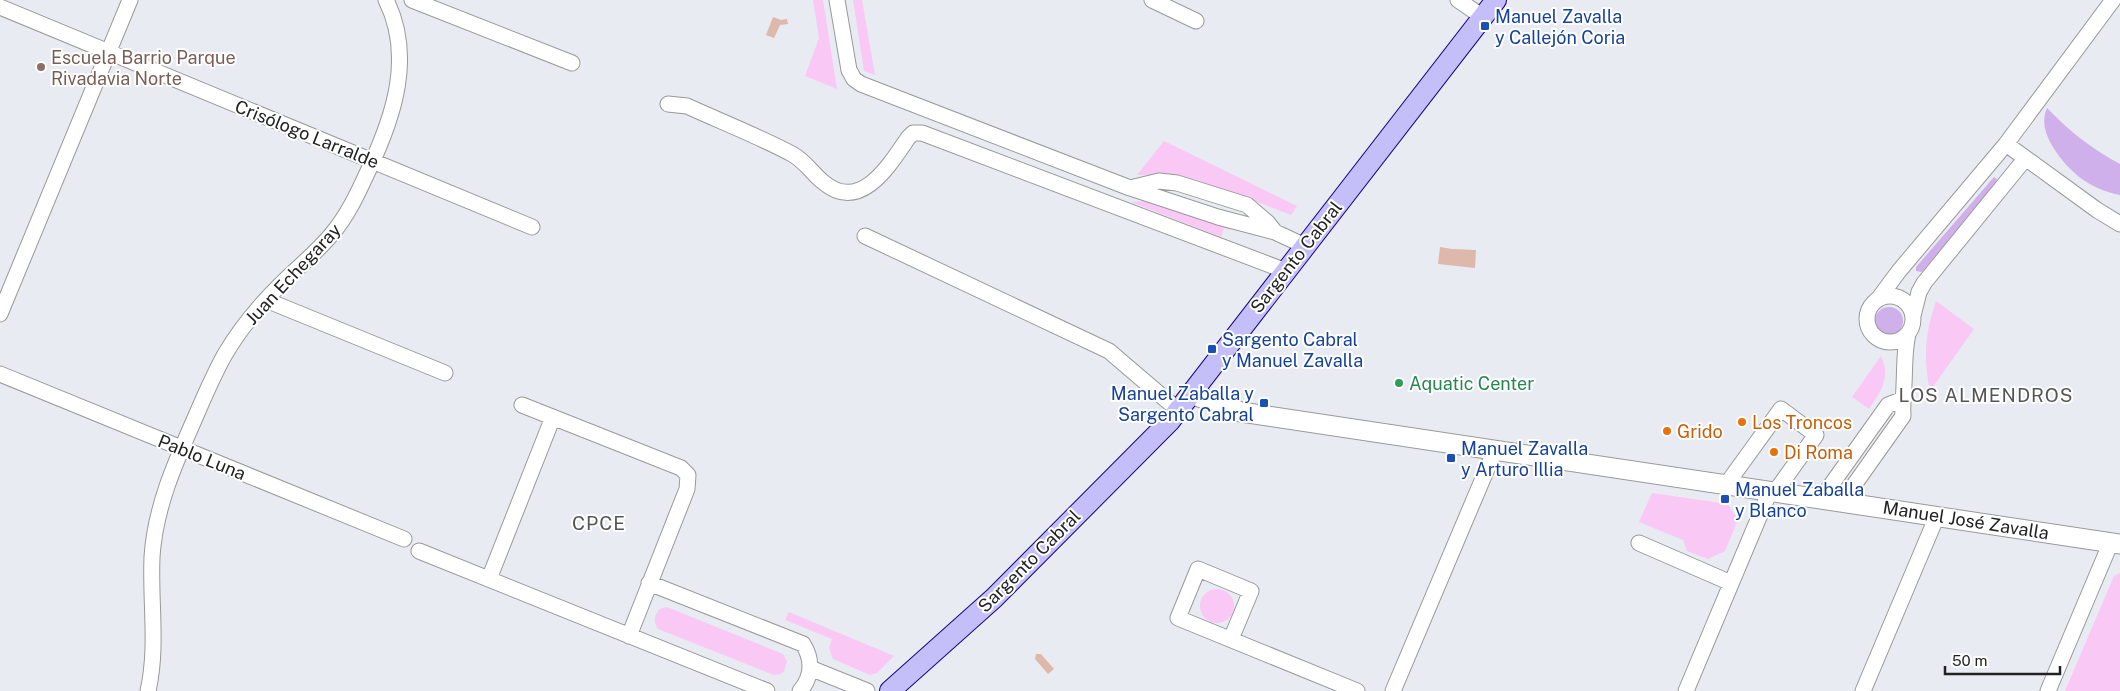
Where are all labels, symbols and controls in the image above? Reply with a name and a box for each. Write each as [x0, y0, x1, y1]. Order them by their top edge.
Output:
place label: Manuel Zavalla y Callejón Coria [1495, 6, 1625, 48]
marker: Manuel Zavalla y Callejón Coria [1479, 20, 1491, 32]
place label: Escuela Barrio Parque Rivadavia Norte [51, 47, 236, 89]
marker: Escuela Barrio Parque Rivadavia Norte [35, 61, 47, 73]
street label: Crisólogo Larralde [232, 96, 382, 172]
street label: Sargento Cabral [1246, 197, 1346, 317]
street label: Juan Echegaray [241, 219, 345, 329]
place label: Sargento Cabral y Manuel Zavalla [1222, 329, 1363, 371]
marker: Sargento Cabral y Manuel Zavalla [1206, 343, 1218, 355]
place label: Aquatic Center [1409, 373, 1534, 394]
marker: Aquatic Center [1393, 377, 1405, 389]
place label: Manuel Zaballa y Sargento Cabral [1111, 383, 1254, 425]
district label: LOS ALMENDROS [1899, 384, 2073, 406]
marker: Manuel Zaballa y Sargento Cabral [1258, 397, 1270, 409]
place label: Los Troncos [1752, 412, 1852, 433]
marker: Los Troncos [1736, 416, 1748, 428]
place label: Grido [1677, 421, 1723, 442]
marker: Grido [1661, 425, 1673, 437]
street label: Pablo Luna [155, 430, 249, 484]
place label: Manuel Zavalla y Arturo Illia [1461, 438, 1588, 480]
place label: Di Roma [1784, 442, 1853, 463]
marker: Di Roma [1768, 446, 1780, 458]
marker: Manuel Zavalla y Arturo Illia [1445, 452, 1457, 464]
place label: Manuel Zaballa y Blanco [1735, 479, 1864, 521]
marker: Manuel Zaballa y Blanco [1719, 493, 1731, 505]
street label: Manuel José Zavalla [1881, 496, 2051, 544]
street label: Sargento Cabral [973, 505, 1085, 617]
district label: CPCE [572, 512, 626, 534]
scale bar [1945, 644, 2060, 676]
text: 50 m [1952, 652, 1987, 669]

